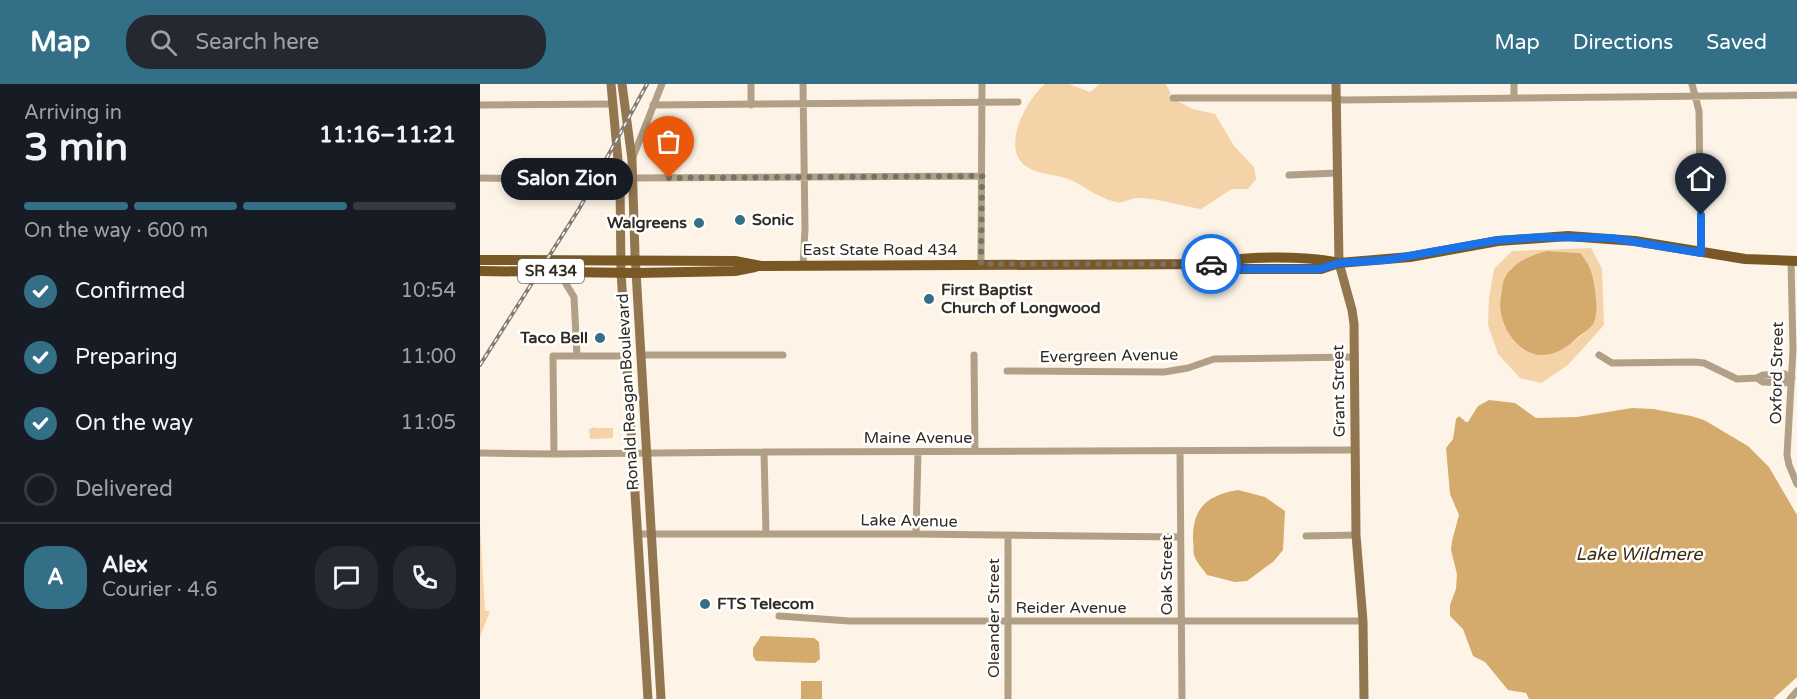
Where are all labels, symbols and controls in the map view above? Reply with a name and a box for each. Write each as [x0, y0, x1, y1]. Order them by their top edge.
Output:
search box [126, 15, 546, 69]
text: Map [30, 25, 90, 59]
icon: search [147, 26, 180, 59]
text: Search here [195, 29, 319, 55]
text: Map [1494, 30, 1540, 55]
text: Directions [1573, 30, 1673, 55]
text: Saved [1706, 30, 1767, 55]
text: Arriving in [24, 101, 122, 125]
pin [643, 116, 694, 178]
text: 11:16–11:21 [319, 122, 456, 148]
text: 3 min [24, 124, 128, 171]
icon: bag [652, 125, 685, 158]
pin [1675, 153, 1726, 215]
callout: Salon Zion [501, 157, 633, 199]
icon: home [1684, 162, 1717, 195]
text: Salon Zion [517, 167, 617, 191]
place label: Sonic [752, 210, 794, 230]
place label: Walgreens [607, 213, 687, 233]
marker: Sonic [733, 213, 747, 227]
marker: Walgreens [692, 216, 706, 230]
text: On the way · 600 m [24, 219, 208, 243]
courier [1181, 234, 1241, 294]
street label: East State Road 434 [802, 240, 958, 260]
icon: car [1195, 248, 1228, 281]
road number: SR 434 [518, 259, 584, 283]
icon: check [24, 275, 57, 308]
text: Confirmed [75, 278, 185, 304]
text: 10:54 [401, 279, 456, 303]
place label: First Baptist Church of Longwood [941, 280, 1101, 318]
marker: First Baptist Church of Longwood [922, 292, 936, 306]
street label: Ronald Reagan Boulevard [613, 293, 643, 491]
street label: Oxford Street [1766, 321, 1788, 425]
place label: Taco Bell [519, 328, 588, 348]
marker: Taco Bell [593, 331, 607, 345]
icon: check [24, 341, 57, 374]
text: Preparing [75, 344, 178, 370]
street label: Grant Street [1328, 344, 1350, 438]
text: 11:00 [401, 345, 456, 369]
street label: Evergreen Avenue [1040, 345, 1178, 367]
icon: check [24, 407, 57, 440]
text: On the way [75, 410, 193, 436]
text: 11:05 [401, 411, 456, 435]
street label: Maine Avenue [864, 428, 972, 448]
text: Delivered [75, 476, 173, 502]
street label: Lake Avenue [860, 510, 958, 532]
street label: Oak Street [1157, 535, 1177, 615]
water label: Lake Wildmere [1576, 543, 1703, 565]
button: chat [315, 546, 378, 609]
button: phone [393, 546, 456, 609]
text: Alex [102, 552, 148, 578]
street label: Oleander Street [984, 558, 1004, 678]
text: A [47, 564, 64, 590]
text: Courier · 4.6 [102, 578, 217, 602]
place label: FTS Telecom [717, 594, 814, 614]
marker: FTS Telecom [698, 597, 712, 611]
street label: Reider Avenue [1015, 598, 1127, 618]

